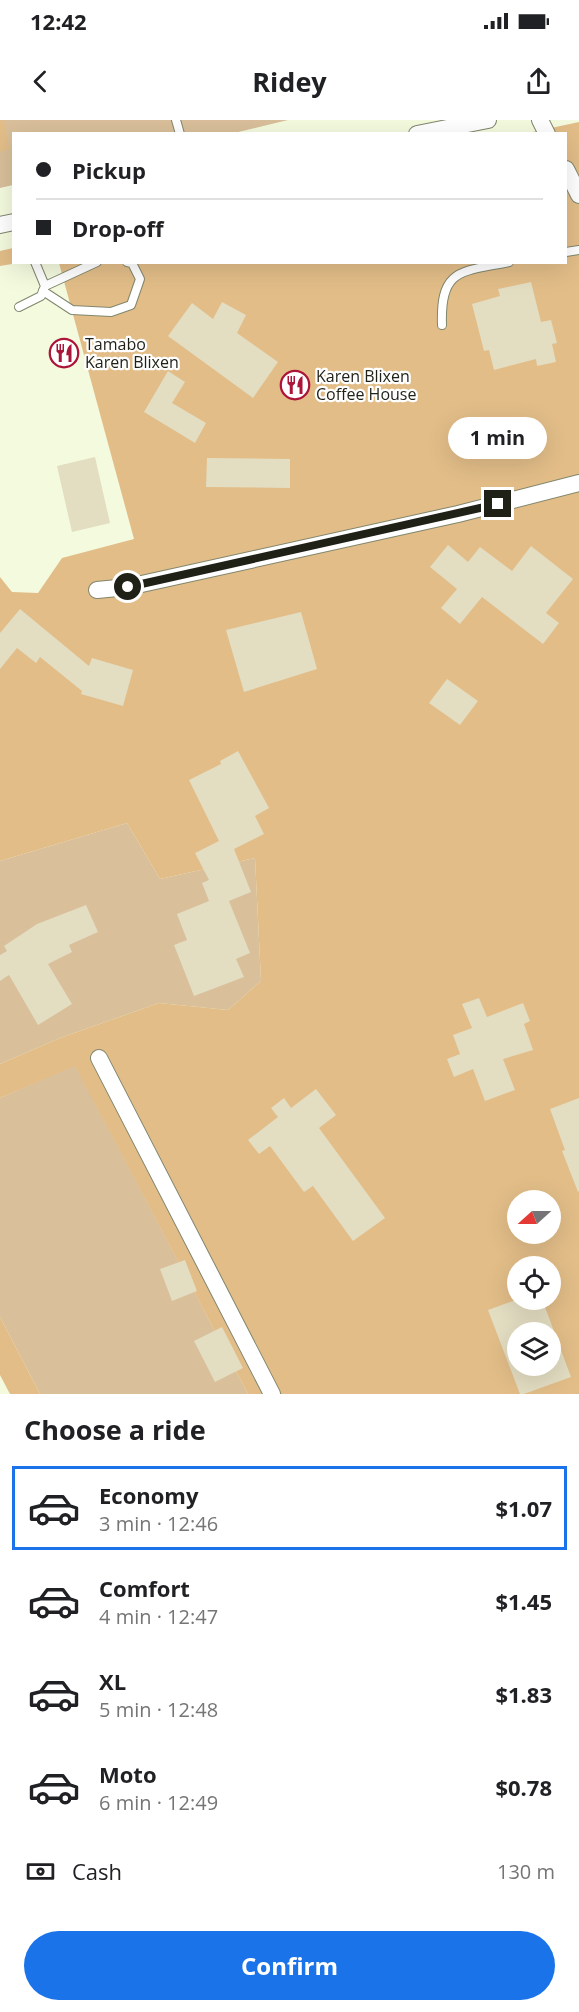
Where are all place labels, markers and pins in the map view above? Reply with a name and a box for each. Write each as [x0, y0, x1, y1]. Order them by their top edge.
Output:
place label: Tamabo Karen Blixen [85, 333, 179, 373]
restaurant icon: Tamabo Karen Blixen [48, 337, 80, 369]
place label: Karen Blixen Coffee House [316, 365, 416, 405]
restaurant icon: Karen Blixen Coffee House [279, 369, 311, 401]

